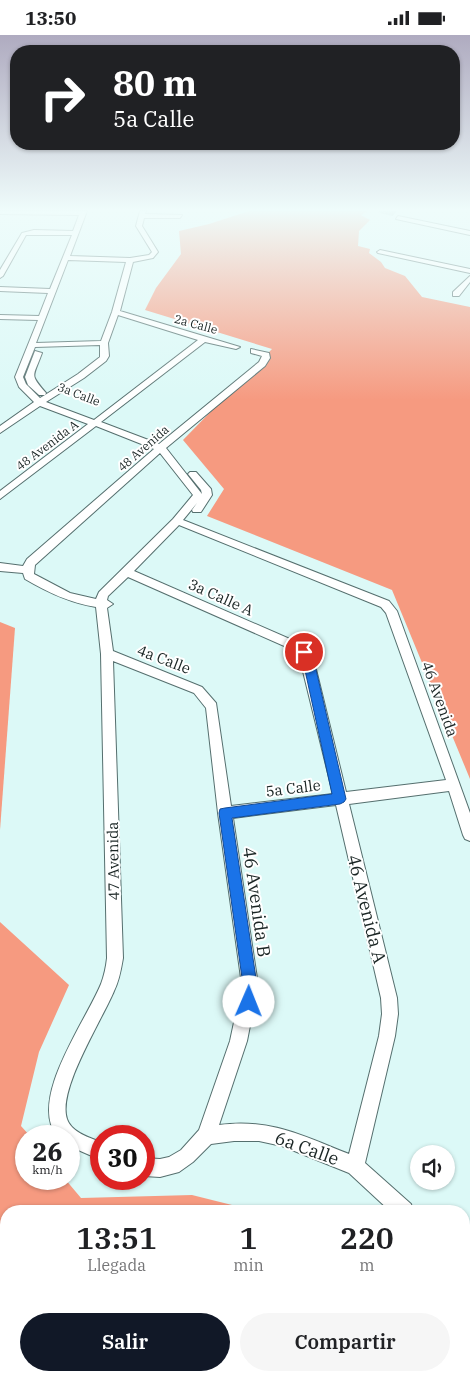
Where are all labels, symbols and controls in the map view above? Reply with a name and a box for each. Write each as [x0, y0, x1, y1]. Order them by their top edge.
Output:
text: 13:50 [25, 6, 76, 30]
text: 80 m [113, 60, 197, 106]
icon: right [30, 65, 95, 130]
text: 5a Calle [113, 104, 194, 133]
street label: 2a Calle [173, 311, 219, 337]
street label: 3a Calle [56, 379, 102, 409]
street label: 48 Avenida A [13, 416, 82, 473]
street label: 48 Avenida [114, 421, 172, 474]
street label: 3a Calle A [185, 574, 257, 620]
pin [283, 631, 325, 673]
icon: arrive [290, 638, 318, 666]
street label: 4a Calle [135, 640, 193, 678]
street label: 46 Avenida [418, 659, 462, 739]
street label: 5a Calle [264, 775, 322, 801]
street label: 47 Avenida [103, 821, 123, 901]
street label: 46 Avenida B [238, 845, 276, 959]
street label: 46 Avenida A [342, 852, 392, 966]
position arrow [222, 975, 274, 1027]
speed limit sign: 30 [90, 1125, 155, 1190]
street label: 6a Calle [272, 1126, 342, 1170]
text: 26 [32, 1135, 63, 1168]
map controls [410, 1145, 455, 1190]
button: sound [410, 1145, 455, 1190]
text: km/h [32, 1162, 63, 1177]
text: 13:51 [76, 1218, 157, 1257]
text: 1 [239, 1218, 257, 1257]
text: 220 [340, 1218, 394, 1257]
text: Llegada [87, 1255, 146, 1275]
text: min [233, 1255, 264, 1275]
text: m [359, 1255, 374, 1275]
button: Salir [20, 1313, 230, 1371]
button: Compartir [240, 1313, 450, 1371]

